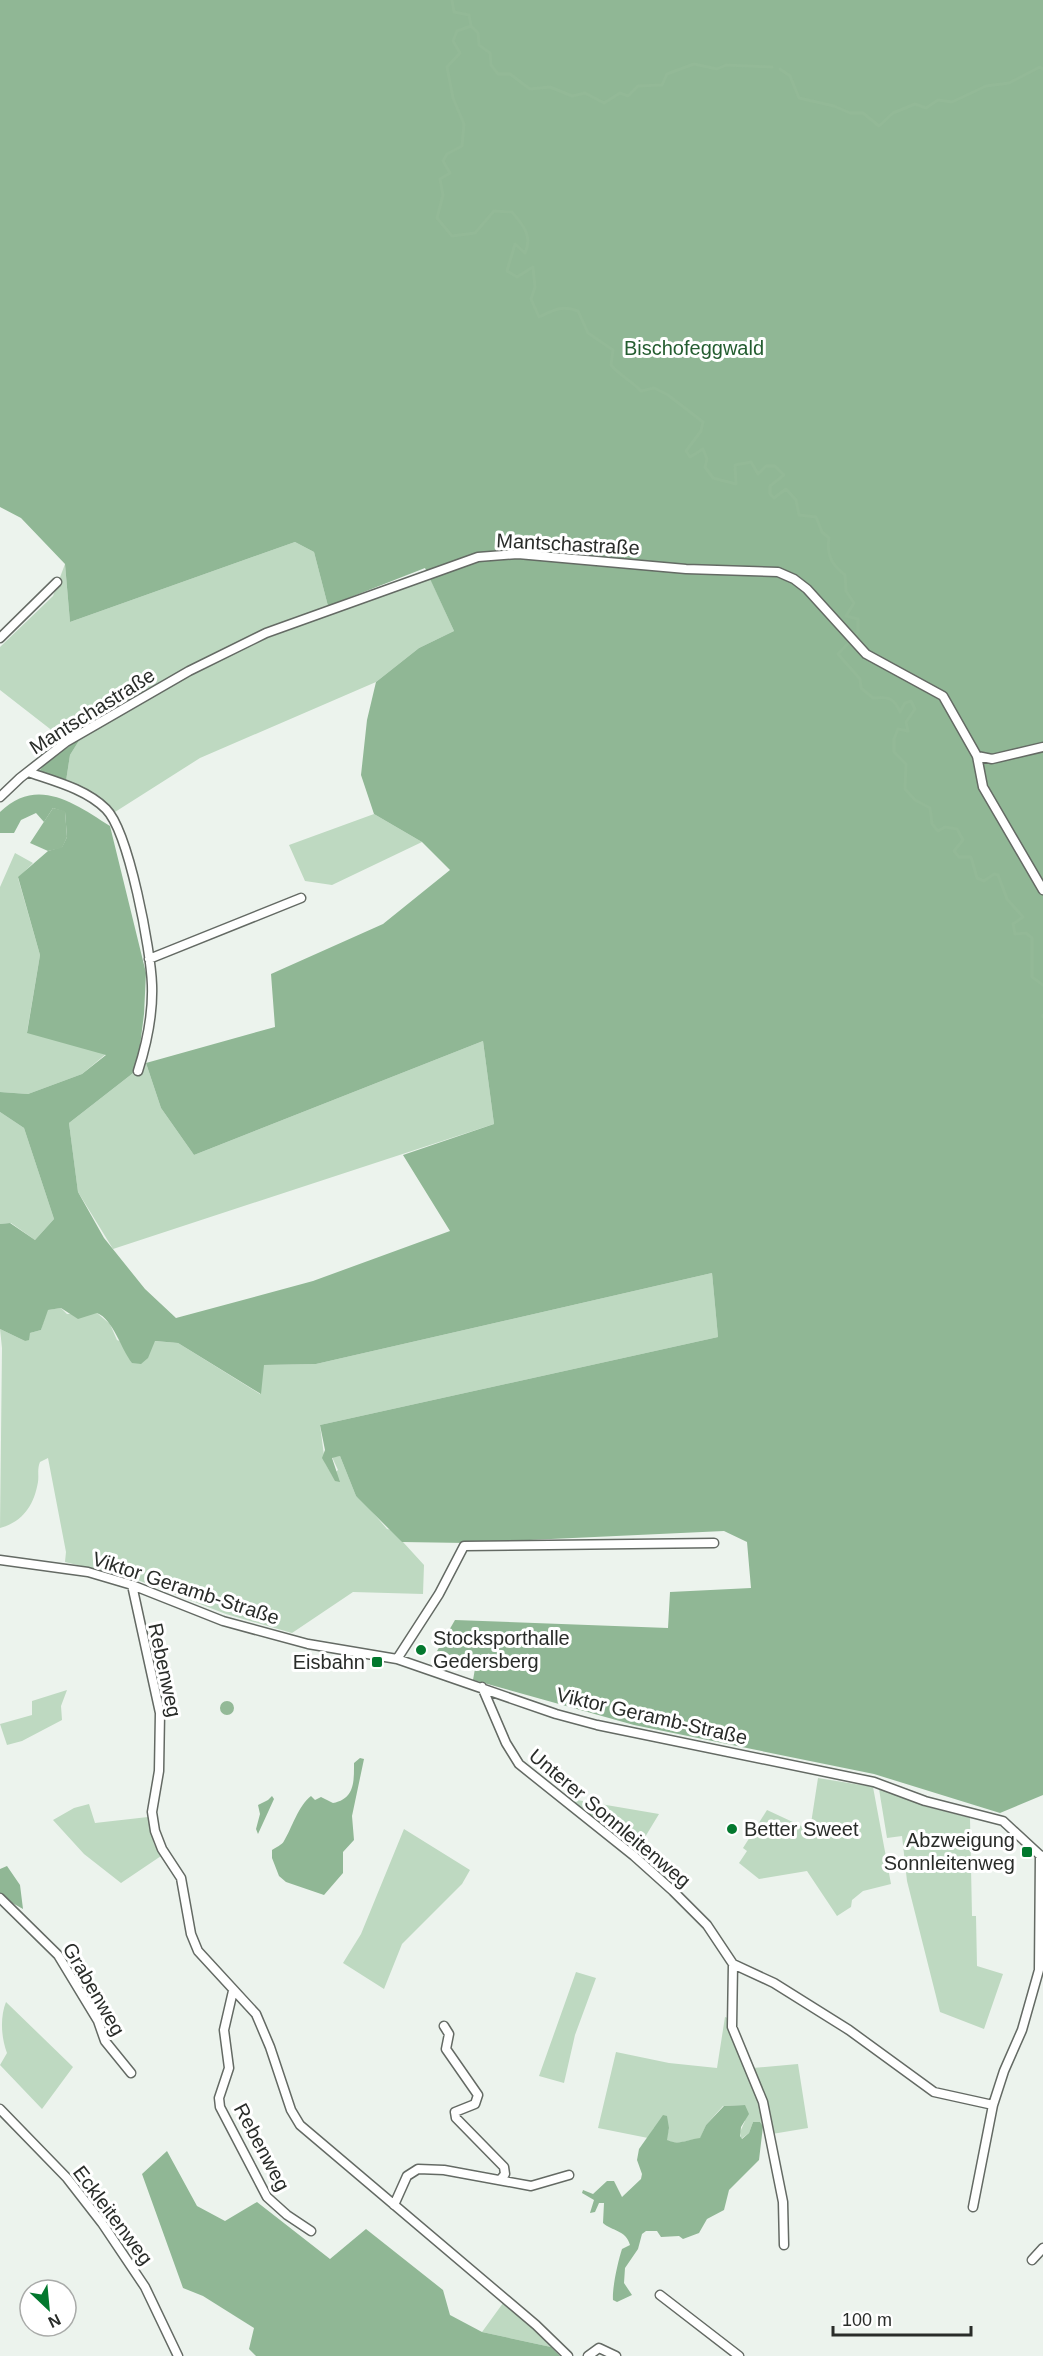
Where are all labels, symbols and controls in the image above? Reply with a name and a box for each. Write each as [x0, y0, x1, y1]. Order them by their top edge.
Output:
park label: Bischofeggwald [624, 337, 764, 359]
street label: Mantschastraße [496, 529, 640, 559]
street label: Mantschastraße [25, 664, 159, 758]
street label: Viktor Geramb-Straße [90, 1547, 282, 1629]
street label: Rebenweg [144, 1621, 186, 1719]
place label: Stocksporthalle Gedersberg [433, 1627, 570, 1672]
marker: Stocksporthalle Gedersberg [414, 1643, 428, 1657]
place label: Eisbahn [293, 1651, 365, 1673]
marker: Eisbahn [370, 1655, 384, 1669]
street label: Viktor Geramb-Straße [554, 1683, 750, 1749]
street label: Unterer Sonnleitenweg [525, 1744, 695, 1892]
place label: Better Sweet [744, 1818, 859, 1840]
marker: Better Sweet [725, 1822, 739, 1836]
place label: Abzweigung Sonnleitenweg [884, 1829, 1015, 1874]
marker: Abzweigung Sonnleitenweg [1020, 1845, 1034, 1859]
street label: Grabenweg [59, 1939, 129, 2039]
street label: Rebenweg [230, 2100, 294, 2194]
street label: Eckleitenweg [69, 2161, 157, 2269]
north arrow [18, 2278, 78, 2338]
scale bar [833, 2299, 971, 2337]
text: 100 m [842, 2310, 892, 2330]
text: N [45, 2311, 63, 2331]

